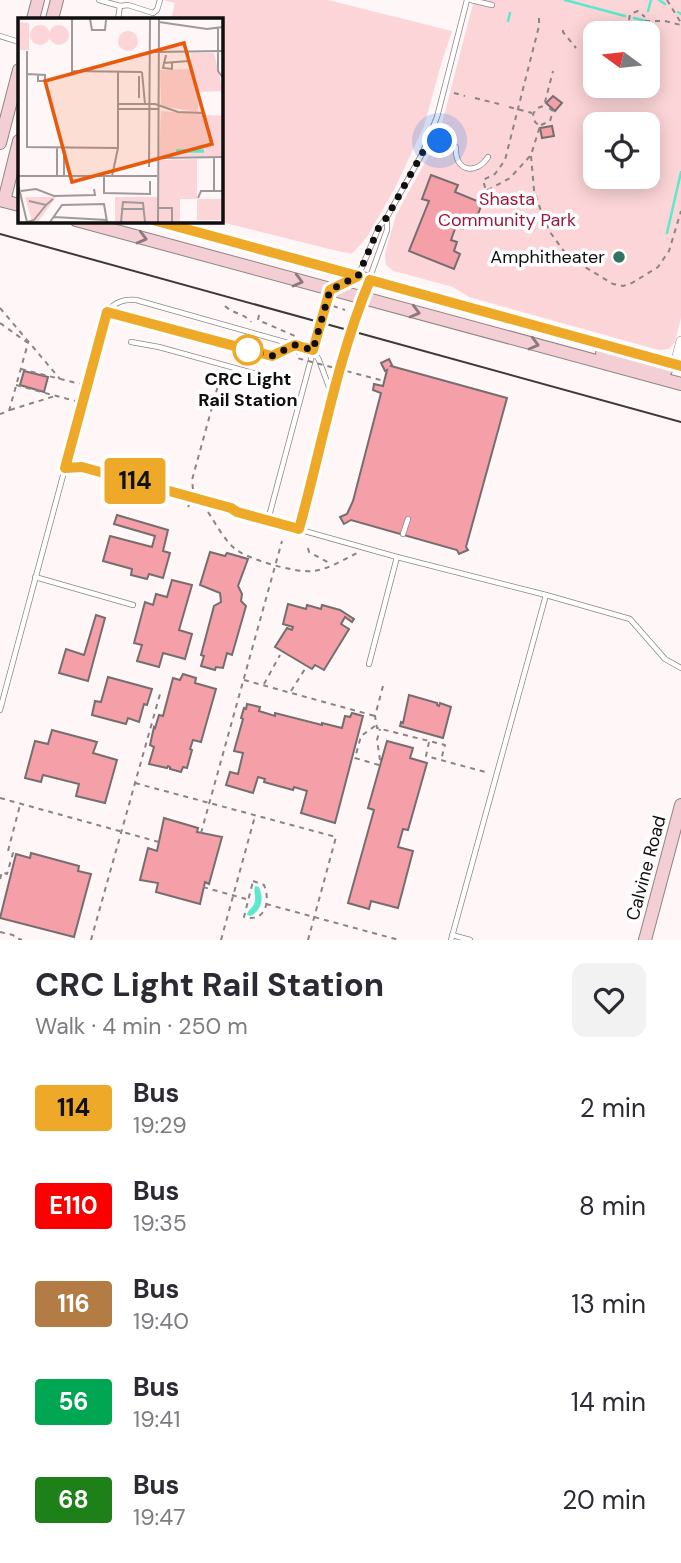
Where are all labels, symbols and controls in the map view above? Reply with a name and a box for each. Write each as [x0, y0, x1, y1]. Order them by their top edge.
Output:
inset map [18, 18, 222, 222]
north arrow [583, 21, 660, 98]
map controls [583, 21, 660, 189]
button: locate [583, 112, 660, 189]
your location [422, 123, 457, 158]
park label: Shasta Community Park [438, 187, 576, 232]
one-way arrow [136, 230, 148, 245]
place label: Amphitheater [490, 245, 605, 269]
marker: Amphitheater [611, 249, 627, 265]
one-way arrow [292, 273, 304, 287]
one-way arrow [409, 304, 421, 319]
marker: CRC Light Rail Station [233, 335, 263, 365]
one-way arrow [528, 335, 540, 350]
place label: CRC Light Rail Station [198, 367, 298, 412]
line badge: 114 [95, 458, 175, 504]
text: 114 [118, 465, 152, 496]
street label: Calvine Road [620, 813, 672, 923]
text: CRC Light Rail Station [35, 963, 384, 1006]
button: heart [572, 963, 646, 1037]
text: Walk · 4 min · 250 m [35, 1011, 248, 1041]
text: Bus [133, 1076, 179, 1110]
text: 2 min [580, 1091, 646, 1125]
text: 114 [57, 1092, 90, 1123]
text: 19:29 [133, 1110, 187, 1140]
text: Bus [133, 1174, 179, 1208]
text: 8 min [579, 1189, 646, 1223]
text: E110 [49, 1190, 98, 1221]
text: 19:35 [133, 1208, 187, 1238]
text: Bus [133, 1272, 179, 1306]
text: 13 min [571, 1287, 646, 1321]
text: 116 [57, 1288, 90, 1319]
text: 19:40 [133, 1306, 189, 1336]
text: Bus [133, 1370, 179, 1404]
text: 14 min [571, 1385, 646, 1419]
text: 56 [58, 1386, 89, 1417]
text: 19:41 [133, 1404, 180, 1434]
text: Bus [133, 1468, 179, 1502]
text: 20 min [562, 1483, 646, 1517]
text: 68 [58, 1484, 89, 1515]
text: 19:47 [133, 1502, 186, 1532]

